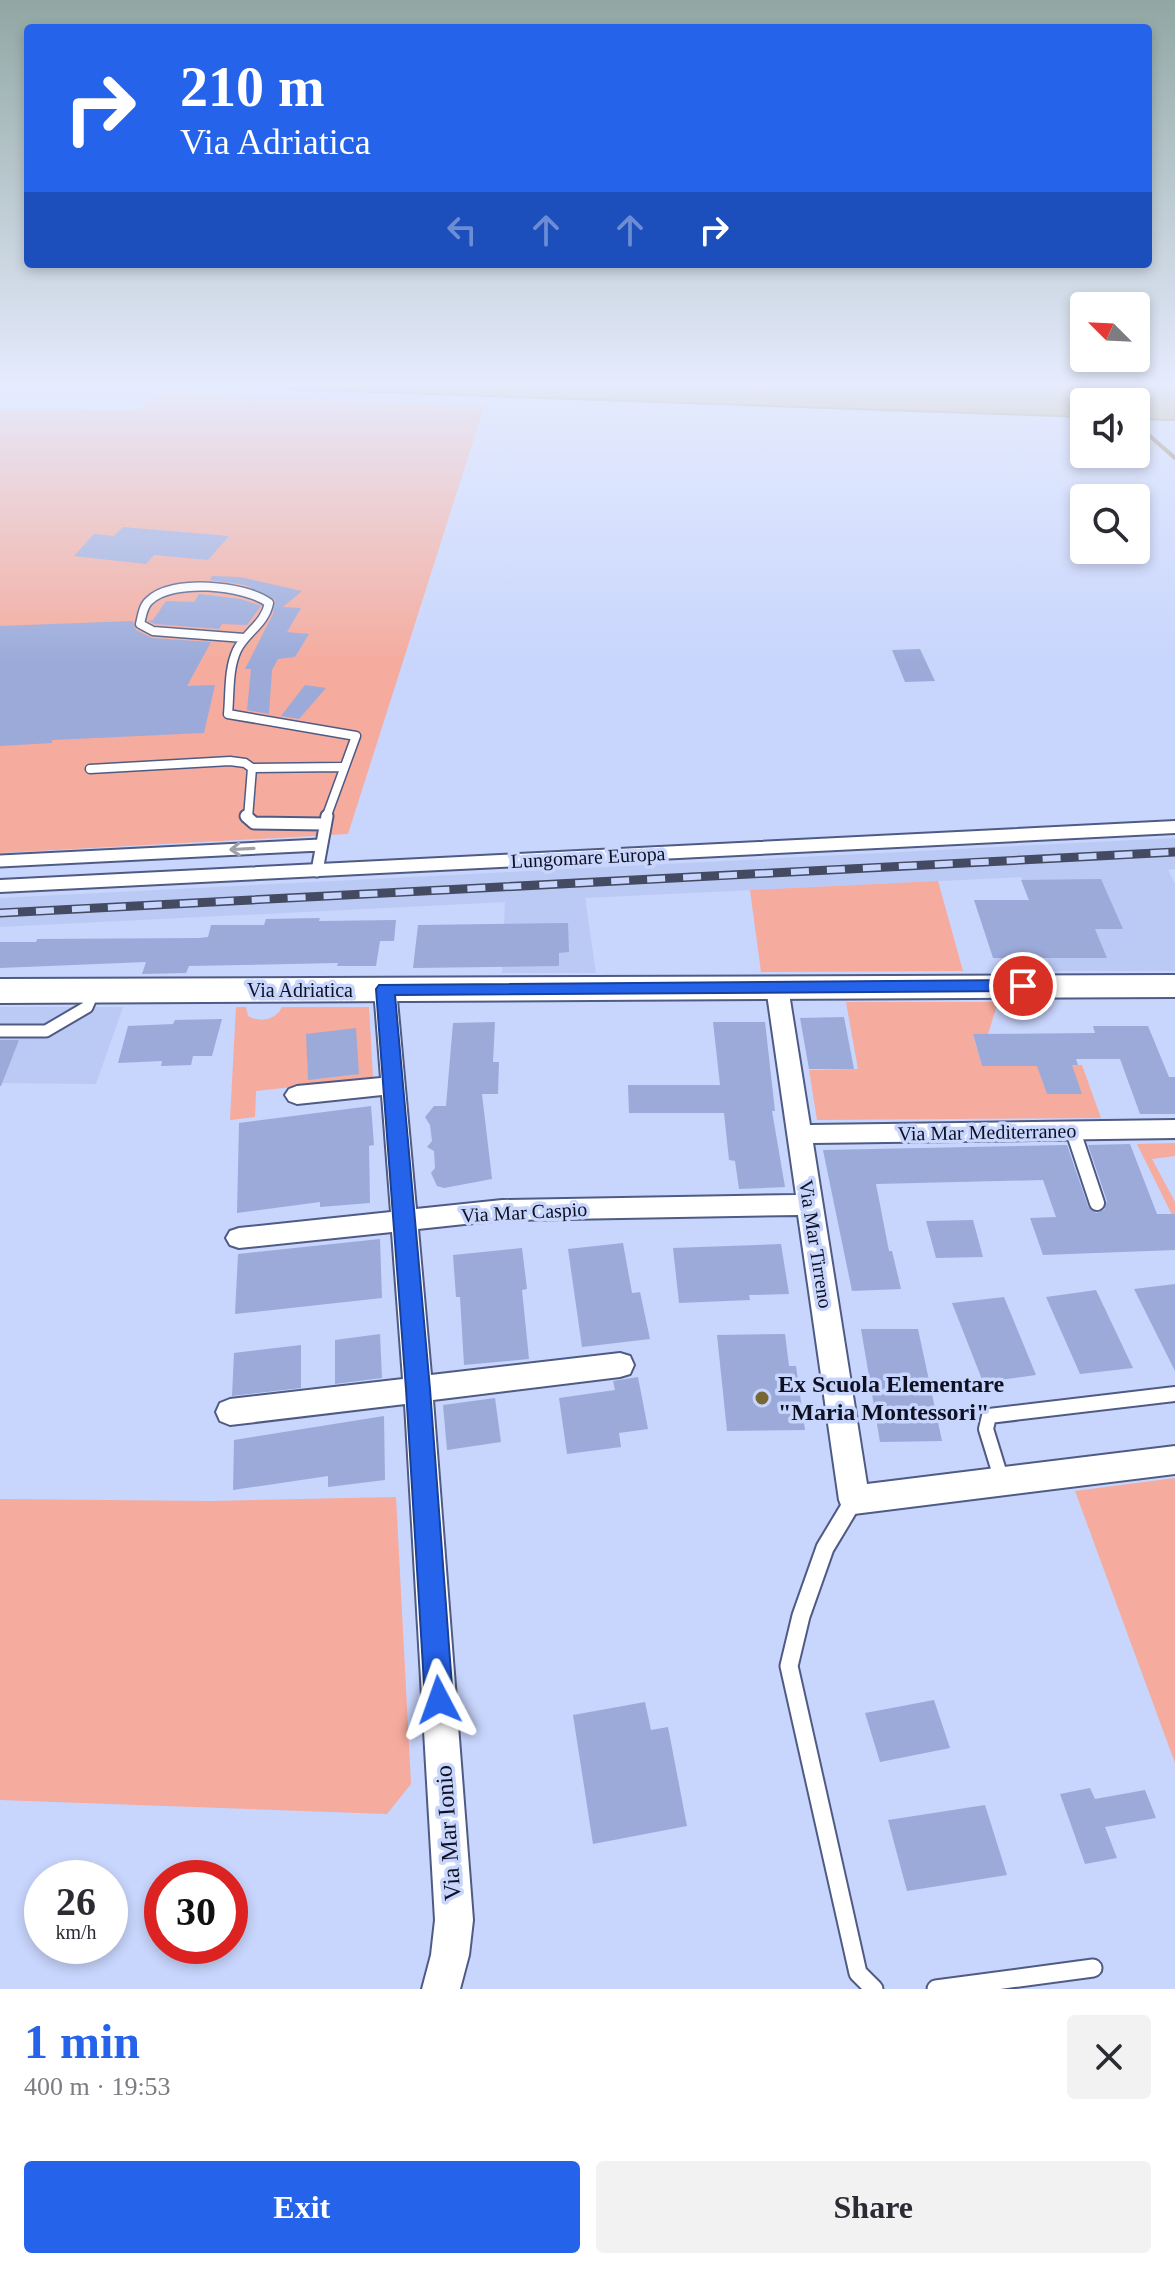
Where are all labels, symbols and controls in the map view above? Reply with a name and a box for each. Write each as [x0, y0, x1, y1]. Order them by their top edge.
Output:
icon: right [48, 56, 152, 160]
text: 210 m [180, 56, 325, 118]
text: Via Adriatica [180, 122, 371, 162]
icon: left [440, 208, 484, 252]
icon: ahead [524, 208, 568, 252]
icon: ahead [608, 208, 652, 252]
icon: right [692, 208, 736, 252]
north arrow [1070, 292, 1150, 372]
map controls [1070, 292, 1150, 564]
button: sound [1070, 388, 1150, 468]
button: search [1070, 484, 1150, 564]
one-way arrow [229, 841, 256, 856]
street label: Lungomare Europa [510, 842, 666, 873]
pin [989, 952, 1057, 1020]
icon: arrive [1001, 964, 1045, 1008]
street label: Via Adriatica [247, 979, 353, 1001]
street label: Via Mar Mediterraneo [897, 1119, 1077, 1145]
street label: Via Mar Tirreno [795, 1178, 837, 1310]
street label: Via Mar Caspio [460, 1198, 588, 1227]
place label: Ex Scuola Elementare "Maria Montessori" [778, 1371, 1005, 1425]
marker: Ex Scuola Elementare "Maria Montessori" [753, 1389, 771, 1407]
position arrow [397, 1658, 481, 1742]
street label: Via Mar Ionio [430, 1764, 466, 1902]
speed limit sign: 30 [144, 1860, 248, 1964]
text: 26 [56, 1879, 96, 1924]
text: km/h [55, 1921, 97, 1943]
text: 1 min [24, 2015, 140, 2068]
button: close [1067, 2015, 1151, 2099]
text: 400 m · 19:53 [24, 2072, 171, 2101]
button: Exit [24, 2161, 580, 2253]
button: Share [596, 2161, 1151, 2253]

